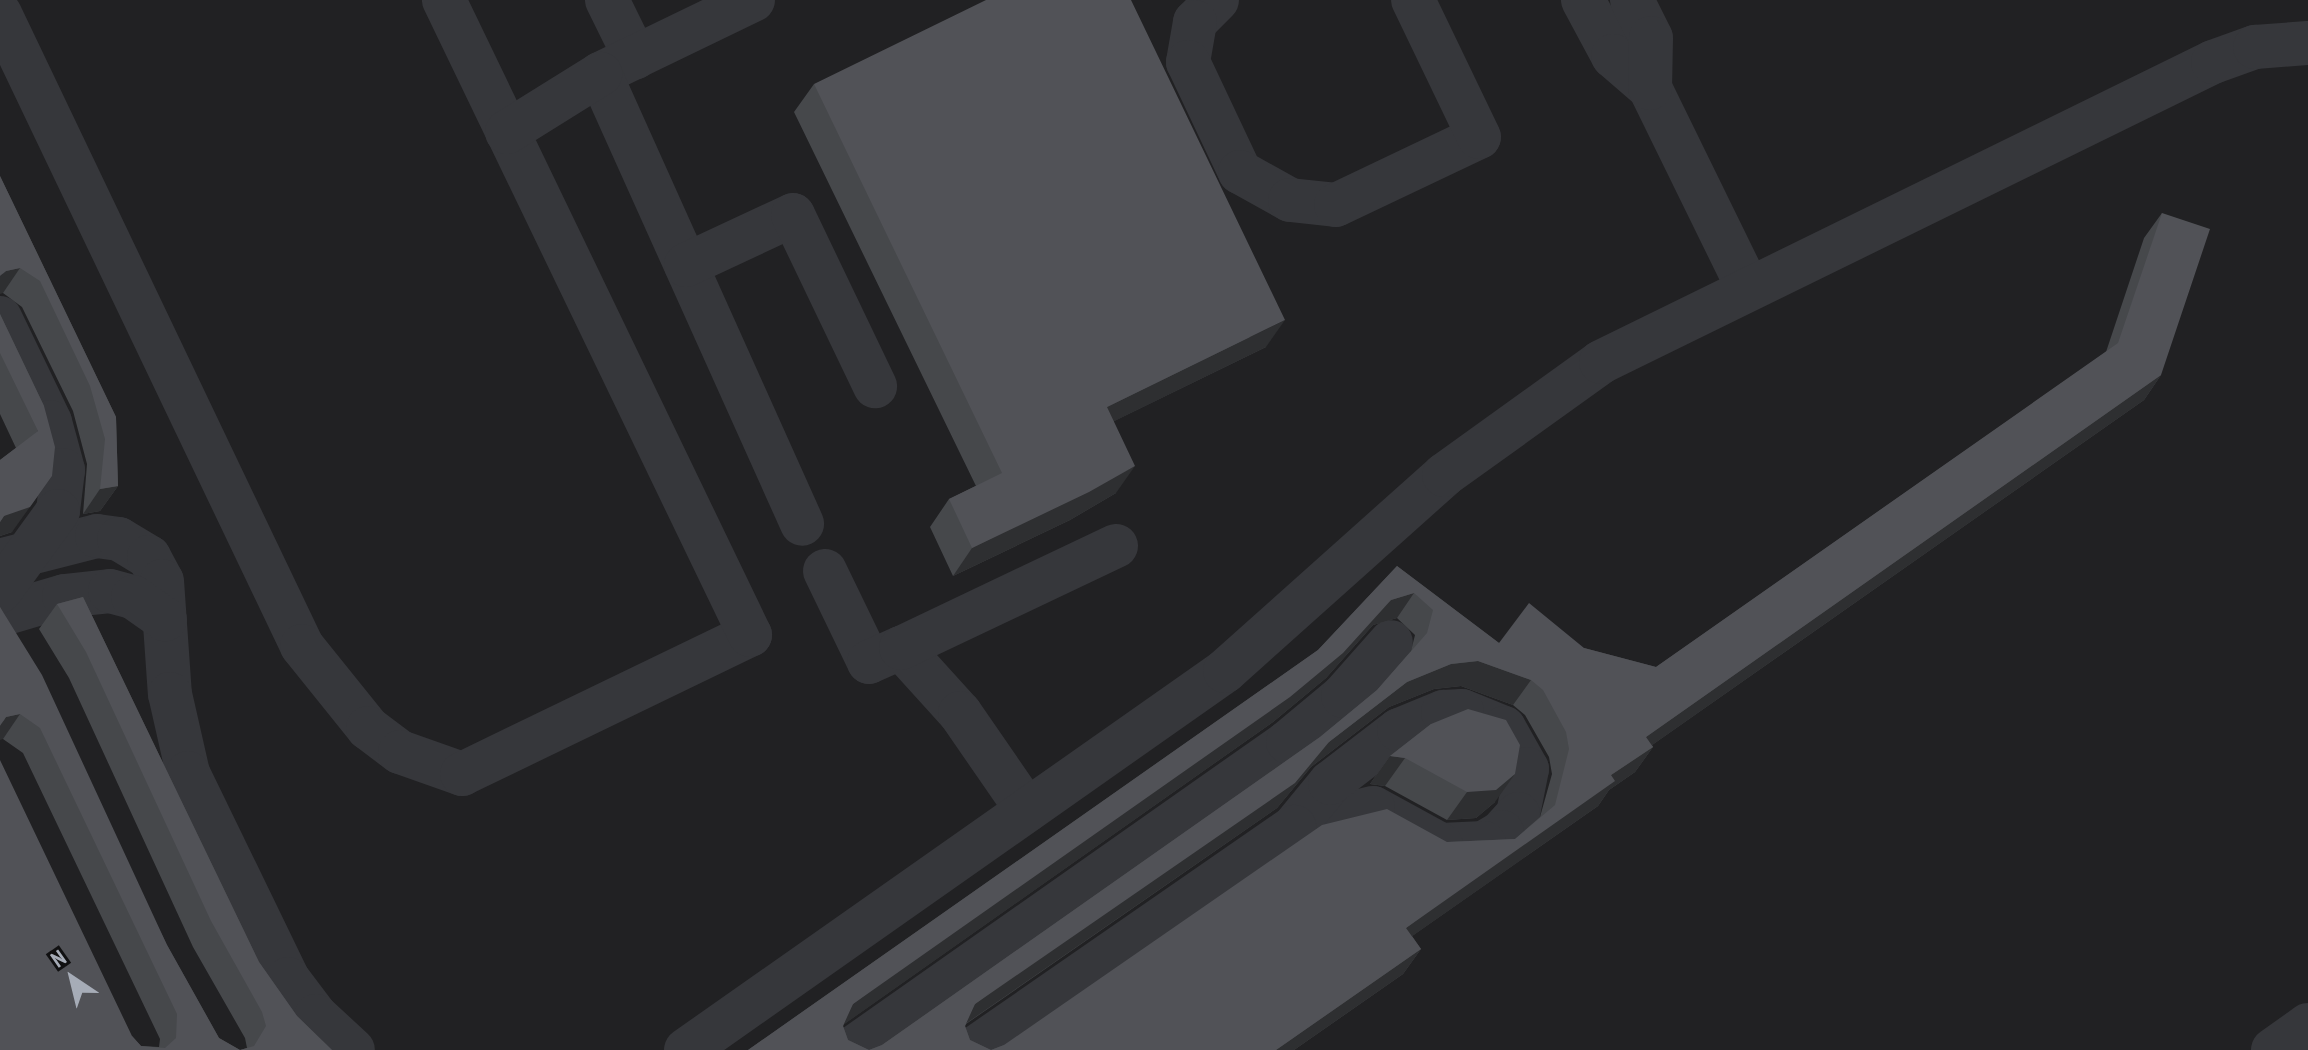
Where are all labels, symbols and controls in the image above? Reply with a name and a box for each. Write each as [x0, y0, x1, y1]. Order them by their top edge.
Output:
north arrow [32, 938, 112, 1018]
text: N [45, 943, 71, 973]

